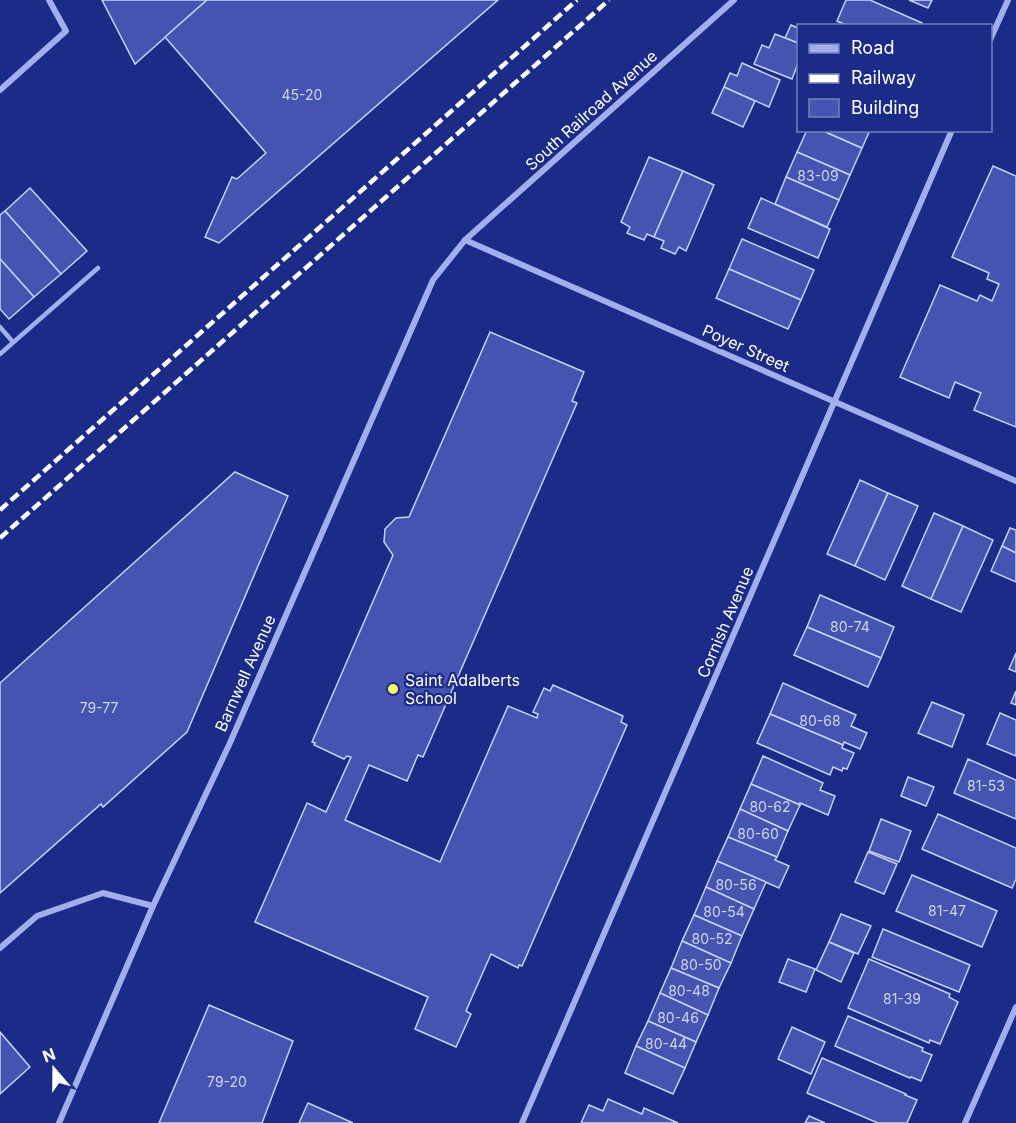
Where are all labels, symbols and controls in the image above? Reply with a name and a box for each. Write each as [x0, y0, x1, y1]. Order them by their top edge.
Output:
legend [797, 24, 992, 132]
text: Road [851, 37, 894, 58]
street label: South Railroad Avenue [521, 46, 661, 174]
text: Railway [851, 67, 916, 88]
house number: 45-20 [282, 86, 322, 103]
text: Building [851, 97, 919, 118]
house number: 83-09 [797, 167, 839, 184]
street label: Poyer Street [699, 320, 793, 376]
street label: Cornish Avenue [692, 563, 758, 681]
street label: Barnwell Avenue [210, 611, 280, 735]
house number: 80-74 [830, 618, 870, 635]
place label: Saint Adalberts School [405, 670, 520, 708]
marker: Saint Adalberts School [386, 682, 400, 696]
house number: 79-77 [80, 699, 118, 716]
house number: 80-68 [799, 712, 841, 729]
house number: 81-53 [967, 777, 1005, 794]
house number: 80-62 [749, 798, 791, 815]
house number: 80-60 [737, 825, 779, 842]
house number: 80-56 [715, 876, 757, 893]
house number: 81-47 [928, 902, 966, 919]
house number: 80-54 [703, 903, 745, 920]
house number: 80-52 [692, 930, 732, 947]
house number: 80-50 [680, 956, 722, 973]
house number: 80-48 [668, 982, 710, 999]
house number: 81-39 [883, 990, 921, 1007]
house number: 80-46 [657, 1009, 699, 1026]
house number: 80-44 [645, 1035, 687, 1052]
north arrow [24, 1039, 84, 1099]
text: N [40, 1043, 58, 1066]
house number: 79-20 [207, 1073, 247, 1090]

